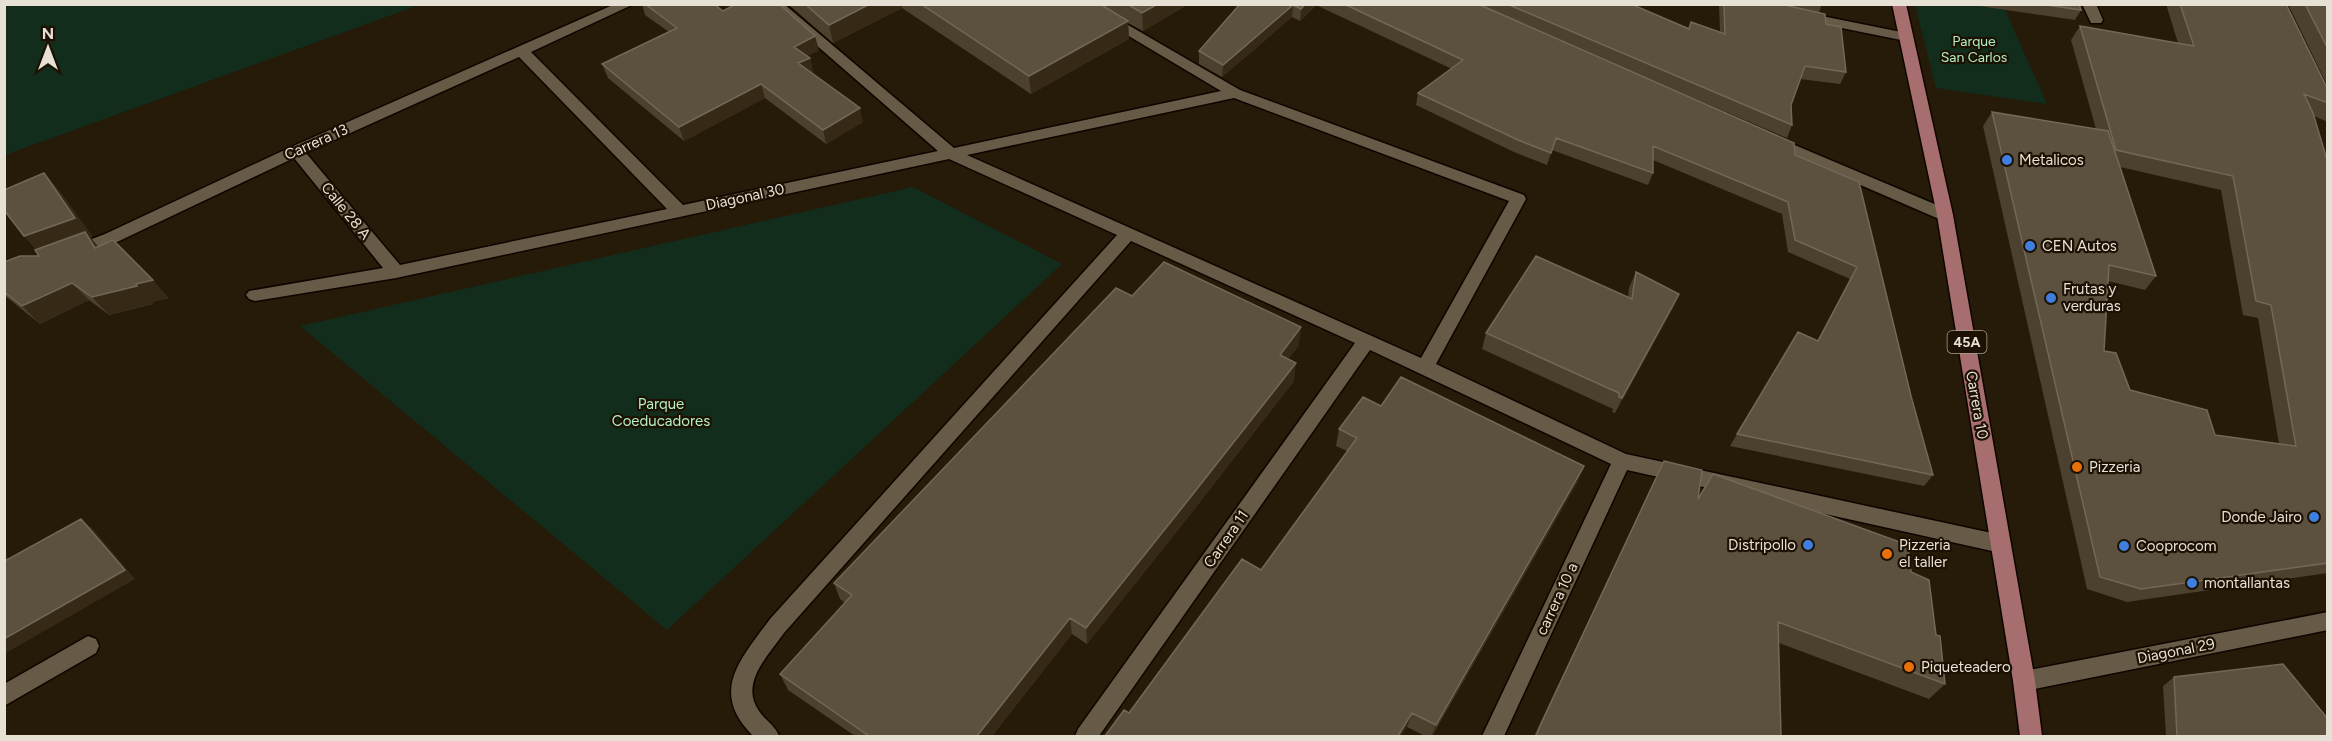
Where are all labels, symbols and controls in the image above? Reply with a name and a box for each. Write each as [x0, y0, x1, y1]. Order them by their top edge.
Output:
north arrow [18, 18, 78, 78]
text: N [42, 24, 54, 43]
park label: Parque San Carlos [1941, 33, 2007, 66]
street label: Carrera 13 [281, 120, 351, 164]
place label: Metalicos [2019, 151, 2084, 169]
marker: Metalicos [2000, 153, 2014, 167]
street label: Calle 28 A [317, 179, 375, 243]
street label: Diagonal 30 [704, 180, 786, 214]
place label: CEN Autos [2042, 237, 2117, 255]
marker: CEN Autos [2023, 239, 2037, 253]
place label: Frutas y verduras [2063, 280, 2121, 315]
marker: Frutas y verduras [2044, 291, 2058, 305]
road number: 45A [1948, 331, 1986, 353]
street label: Carrera 10 [1962, 369, 1992, 441]
park label: Parque Coeducadores [612, 395, 710, 430]
place label: Pizzeria [2089, 458, 2140, 476]
marker: Pizzeria [2070, 460, 2084, 474]
street label: Carrera 11 [1200, 507, 1252, 571]
place label: Donde Jairo [2221, 508, 2302, 526]
marker: Donde Jairo [2307, 510, 2321, 524]
place label: Distripollo [1728, 536, 1796, 554]
place label: Pizzeria el taller [1899, 536, 1950, 571]
place label: Cooprocom [2136, 537, 2216, 555]
marker: Distripollo [1801, 538, 1815, 552]
marker: Cooprocom [2117, 539, 2131, 553]
marker: Pizzeria el taller [1880, 547, 1894, 561]
street label: carrera 10 a [1532, 560, 1582, 638]
place label: montallantas [2204, 574, 2290, 592]
marker: montallantas [2185, 576, 2199, 590]
street label: Diagonal 29 [2136, 635, 2216, 667]
place label: Piqueteadero [1921, 658, 2011, 676]
marker: Piqueteadero [1902, 660, 1916, 674]

